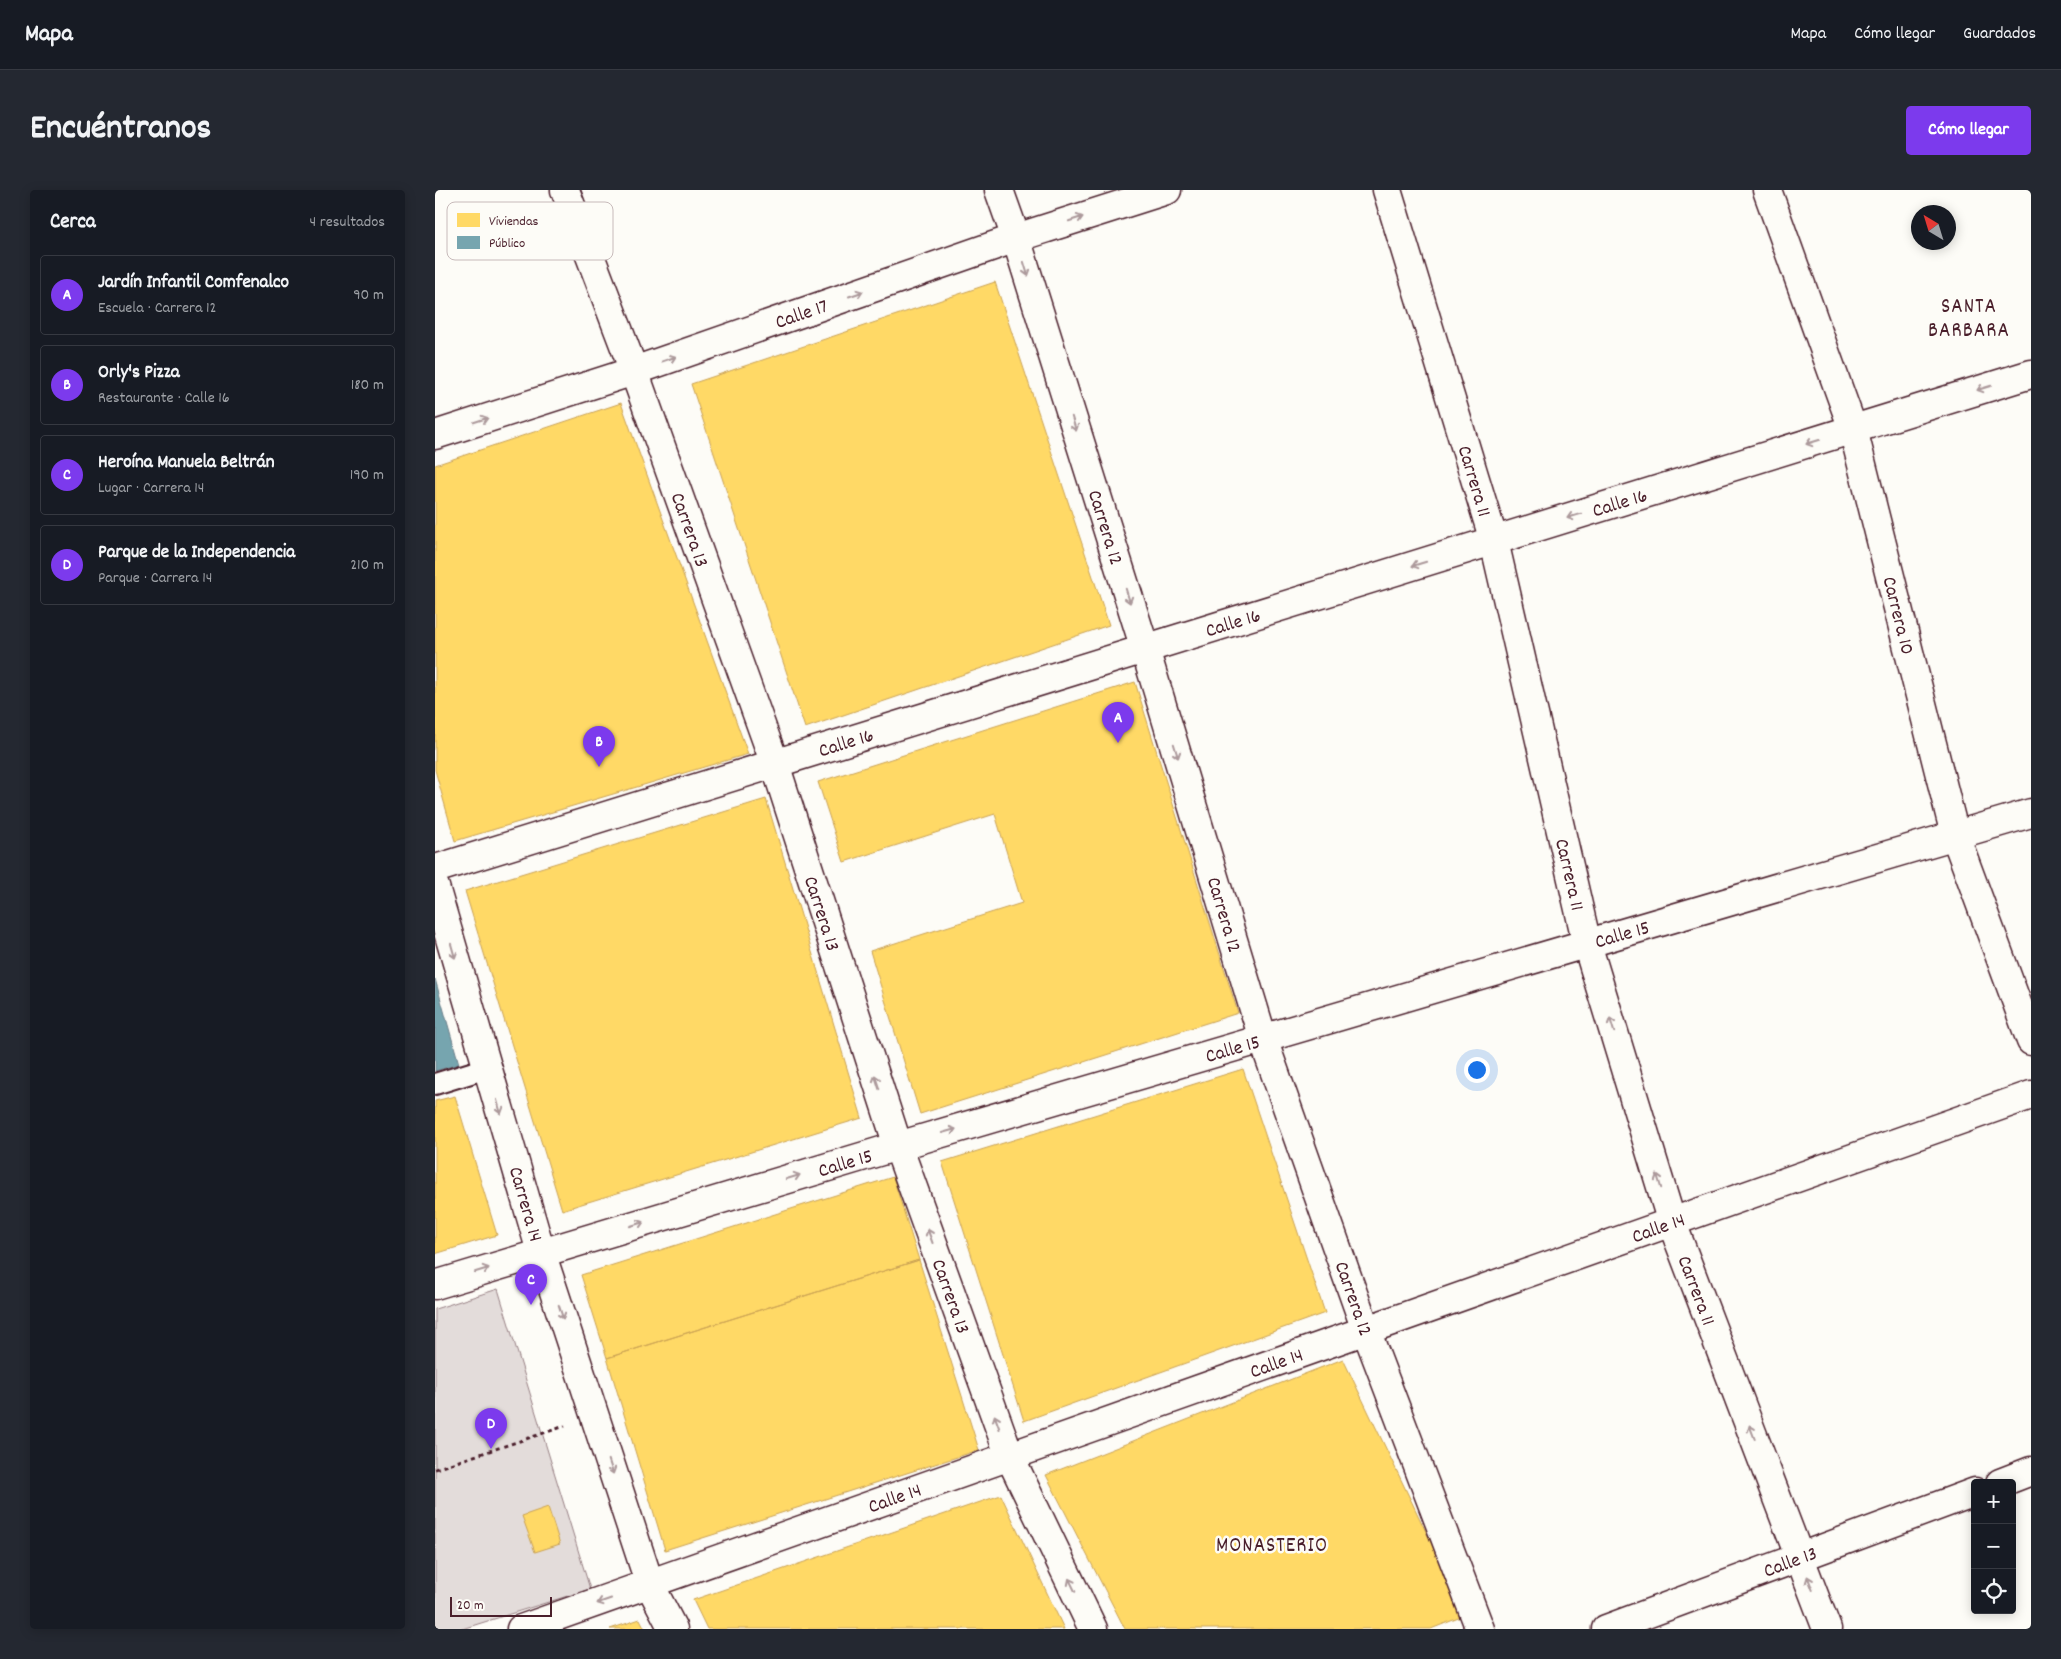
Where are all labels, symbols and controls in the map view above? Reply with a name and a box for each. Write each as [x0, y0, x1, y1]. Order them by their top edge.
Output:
text: Mapa [25, 18, 73, 52]
text: Mapa [1790, 22, 1826, 47]
text: Cómo llegar [1854, 22, 1935, 47]
text: Guardados [1963, 22, 2036, 47]
text: Encuéntranos [30, 105, 211, 155]
button: Cómo llegar [1906, 106, 2031, 155]
legend [447, 202, 613, 260]
north arrow [1911, 205, 1956, 250]
text: Cerca [50, 208, 96, 238]
text: 4 resultados [310, 211, 385, 234]
text: Viviendas [489, 212, 538, 232]
one-way arrow [1067, 214, 1083, 223]
text: Público [489, 234, 525, 254]
one-way arrow [1021, 261, 1031, 277]
text: Jardín Infantil Comfenalco [98, 270, 289, 297]
text: A [63, 284, 71, 307]
text: 90 m [353, 284, 384, 307]
one-way arrow [847, 289, 863, 298]
district label: SANTA BARBARA [1928, 293, 2010, 347]
street label: Calle 17 [772, 294, 832, 338]
text: Escuela · Carrera 12 [98, 297, 217, 320]
one-way arrow [661, 354, 676, 363]
text: Orly's Pizza [98, 360, 180, 387]
text: B [63, 374, 71, 397]
text: 180 m [351, 374, 384, 397]
one-way arrow [1977, 384, 1993, 393]
text: Restaurante · Calle 16 [98, 387, 230, 410]
one-way arrow [473, 415, 489, 424]
one-way arrow [1070, 416, 1080, 432]
one-way arrow [1805, 437, 1821, 447]
street label: Carrera 11 [1449, 443, 1497, 521]
text: Heroína Manuela Beltrán [98, 450, 275, 477]
text: C [63, 464, 71, 487]
text: 190 m [350, 464, 384, 487]
text: Lugar · Carrera 14 [98, 477, 204, 500]
street label: Calle 16 [1589, 483, 1651, 526]
street label: Carrera 12 [1079, 487, 1129, 569]
street label: Carrera 13 [662, 489, 714, 572]
one-way arrow [1567, 512, 1582, 521]
text: Parque de la Independencia [98, 540, 295, 567]
text: D [63, 554, 71, 577]
text: 210 m [350, 554, 384, 577]
one-way arrow [1411, 560, 1427, 569]
text: Parque · Carrera 14 [98, 567, 212, 590]
street label: Carrera 10 [1874, 574, 1920, 658]
one-way arrow [1124, 588, 1134, 604]
street label: Calle 16 [1202, 603, 1265, 646]
pin: A [1102, 702, 1134, 743]
street label: Calle 16 [815, 723, 878, 766]
pin: B [583, 726, 615, 767]
one-way arrow [1172, 743, 1182, 759]
street label: Carrera 11 [1546, 836, 1590, 914]
street label: Carrera 13 [795, 873, 845, 955]
street label: Carrera 12 [1198, 874, 1247, 956]
street label: Calle 15 [1592, 915, 1654, 957]
one-way arrow [449, 942, 459, 958]
one-way arrow [1606, 1018, 1616, 1034]
street label: Calle 15 [1203, 1029, 1264, 1072]
your location [1464, 1057, 1490, 1083]
one-way arrow [872, 1075, 881, 1091]
one-way arrow [494, 1098, 504, 1114]
one-way arrow [940, 1125, 956, 1135]
street label: Calle 15 [815, 1143, 877, 1186]
street label: Carrera 14 [500, 1164, 548, 1246]
one-way arrow [785, 1172, 801, 1182]
one-way arrow [1654, 1173, 1664, 1189]
street label: Calle 14 [1628, 1207, 1690, 1252]
one-way arrow [629, 1218, 645, 1228]
one-way arrow [925, 1229, 934, 1244]
street label: Carrera 11 [1669, 1252, 1721, 1330]
street label: Carrera 13 [923, 1256, 976, 1338]
street label: Carrera 12 [1326, 1258, 1378, 1341]
pin: C [515, 1264, 547, 1305]
one-way arrow [473, 1265, 489, 1275]
one-way arrow [557, 1304, 566, 1320]
street label: Calle 14 [1247, 1342, 1308, 1387]
pin: D [475, 1408, 507, 1449]
one-way arrow [992, 1414, 1001, 1430]
one-way arrow [1747, 1425, 1756, 1440]
one-way arrow [607, 1459, 617, 1475]
street label: Calle 14 [865, 1477, 926, 1522]
map controls [1971, 1479, 2016, 1614]
button: + [1971, 1479, 2016, 1524]
button: − [1971, 1524, 2016, 1569]
district label: MONASTERIO [1216, 1532, 1328, 1562]
street label: Calle 13 [1760, 1541, 1822, 1586]
button: locate [1971, 1569, 2016, 1614]
one-way arrow [1805, 1576, 1814, 1592]
one-way arrow [1067, 1578, 1076, 1593]
scale bar [450, 1594, 553, 1617]
text: 20 m [457, 1596, 484, 1616]
one-way arrow [596, 1596, 612, 1606]

